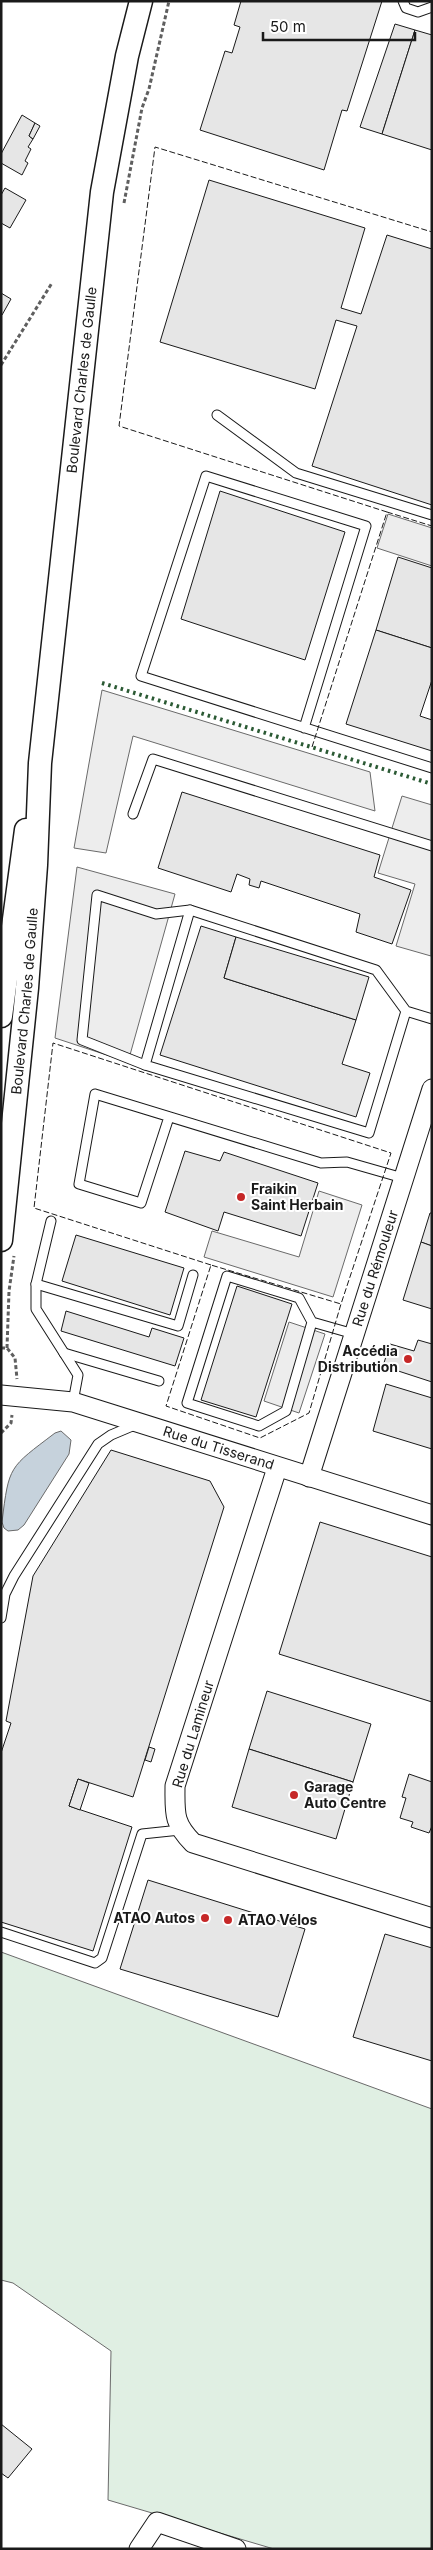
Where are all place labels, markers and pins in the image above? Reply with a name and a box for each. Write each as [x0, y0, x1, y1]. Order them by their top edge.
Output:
place label: Fraikin Saint Herbain [251, 1180, 344, 1213]
marker: Fraikin Saint Herbain [235, 1191, 247, 1203]
place label: Accédia Distribution [318, 1342, 398, 1375]
marker: Accédia Distribution [402, 1353, 414, 1365]
place label: Garage Auto Centre [304, 1778, 386, 1811]
marker: Garage Auto Centre [288, 1789, 300, 1801]
place label: ATAO Autos [113, 1909, 195, 1926]
place label: ATAO Vélos [238, 1911, 318, 1928]
marker: ATAO Autos [199, 1912, 211, 1924]
marker: ATAO Vélos [222, 1914, 234, 1926]

